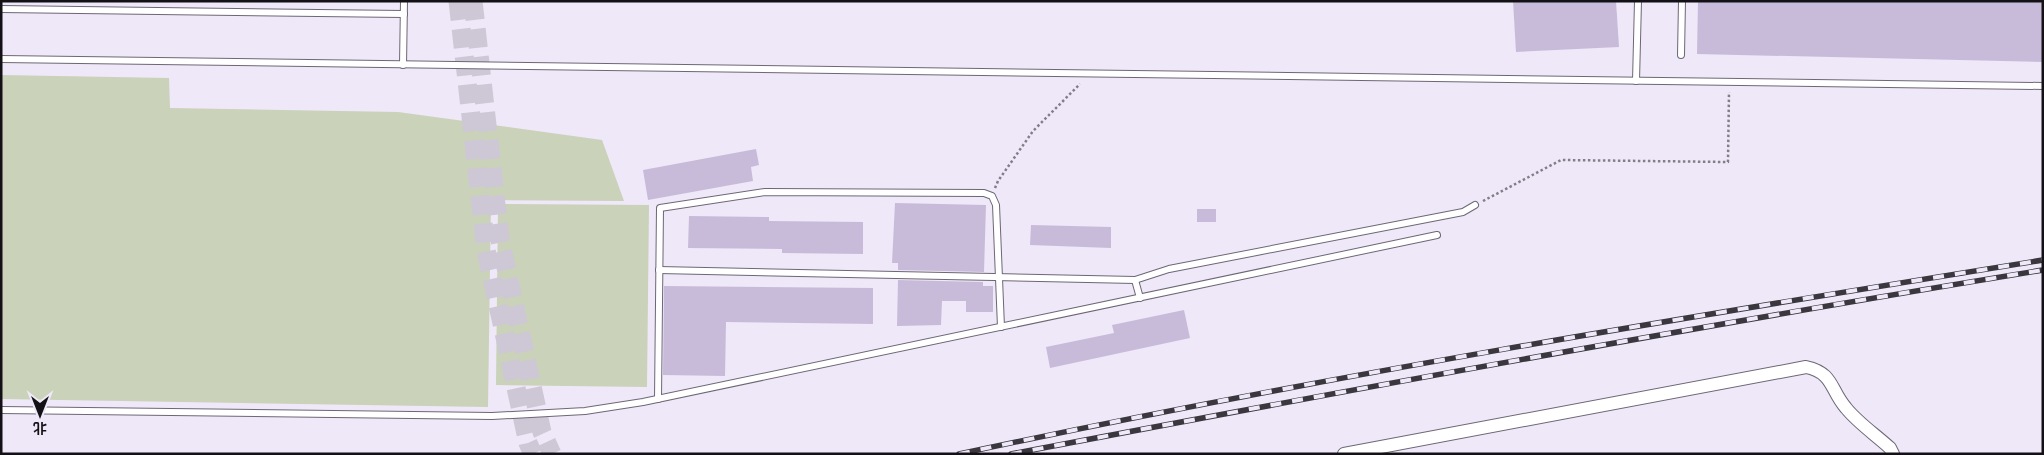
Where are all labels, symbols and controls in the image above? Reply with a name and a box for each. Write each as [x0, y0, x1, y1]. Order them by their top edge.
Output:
north arrow [15, 390, 65, 440]
text: 北 [33, 419, 47, 438]

